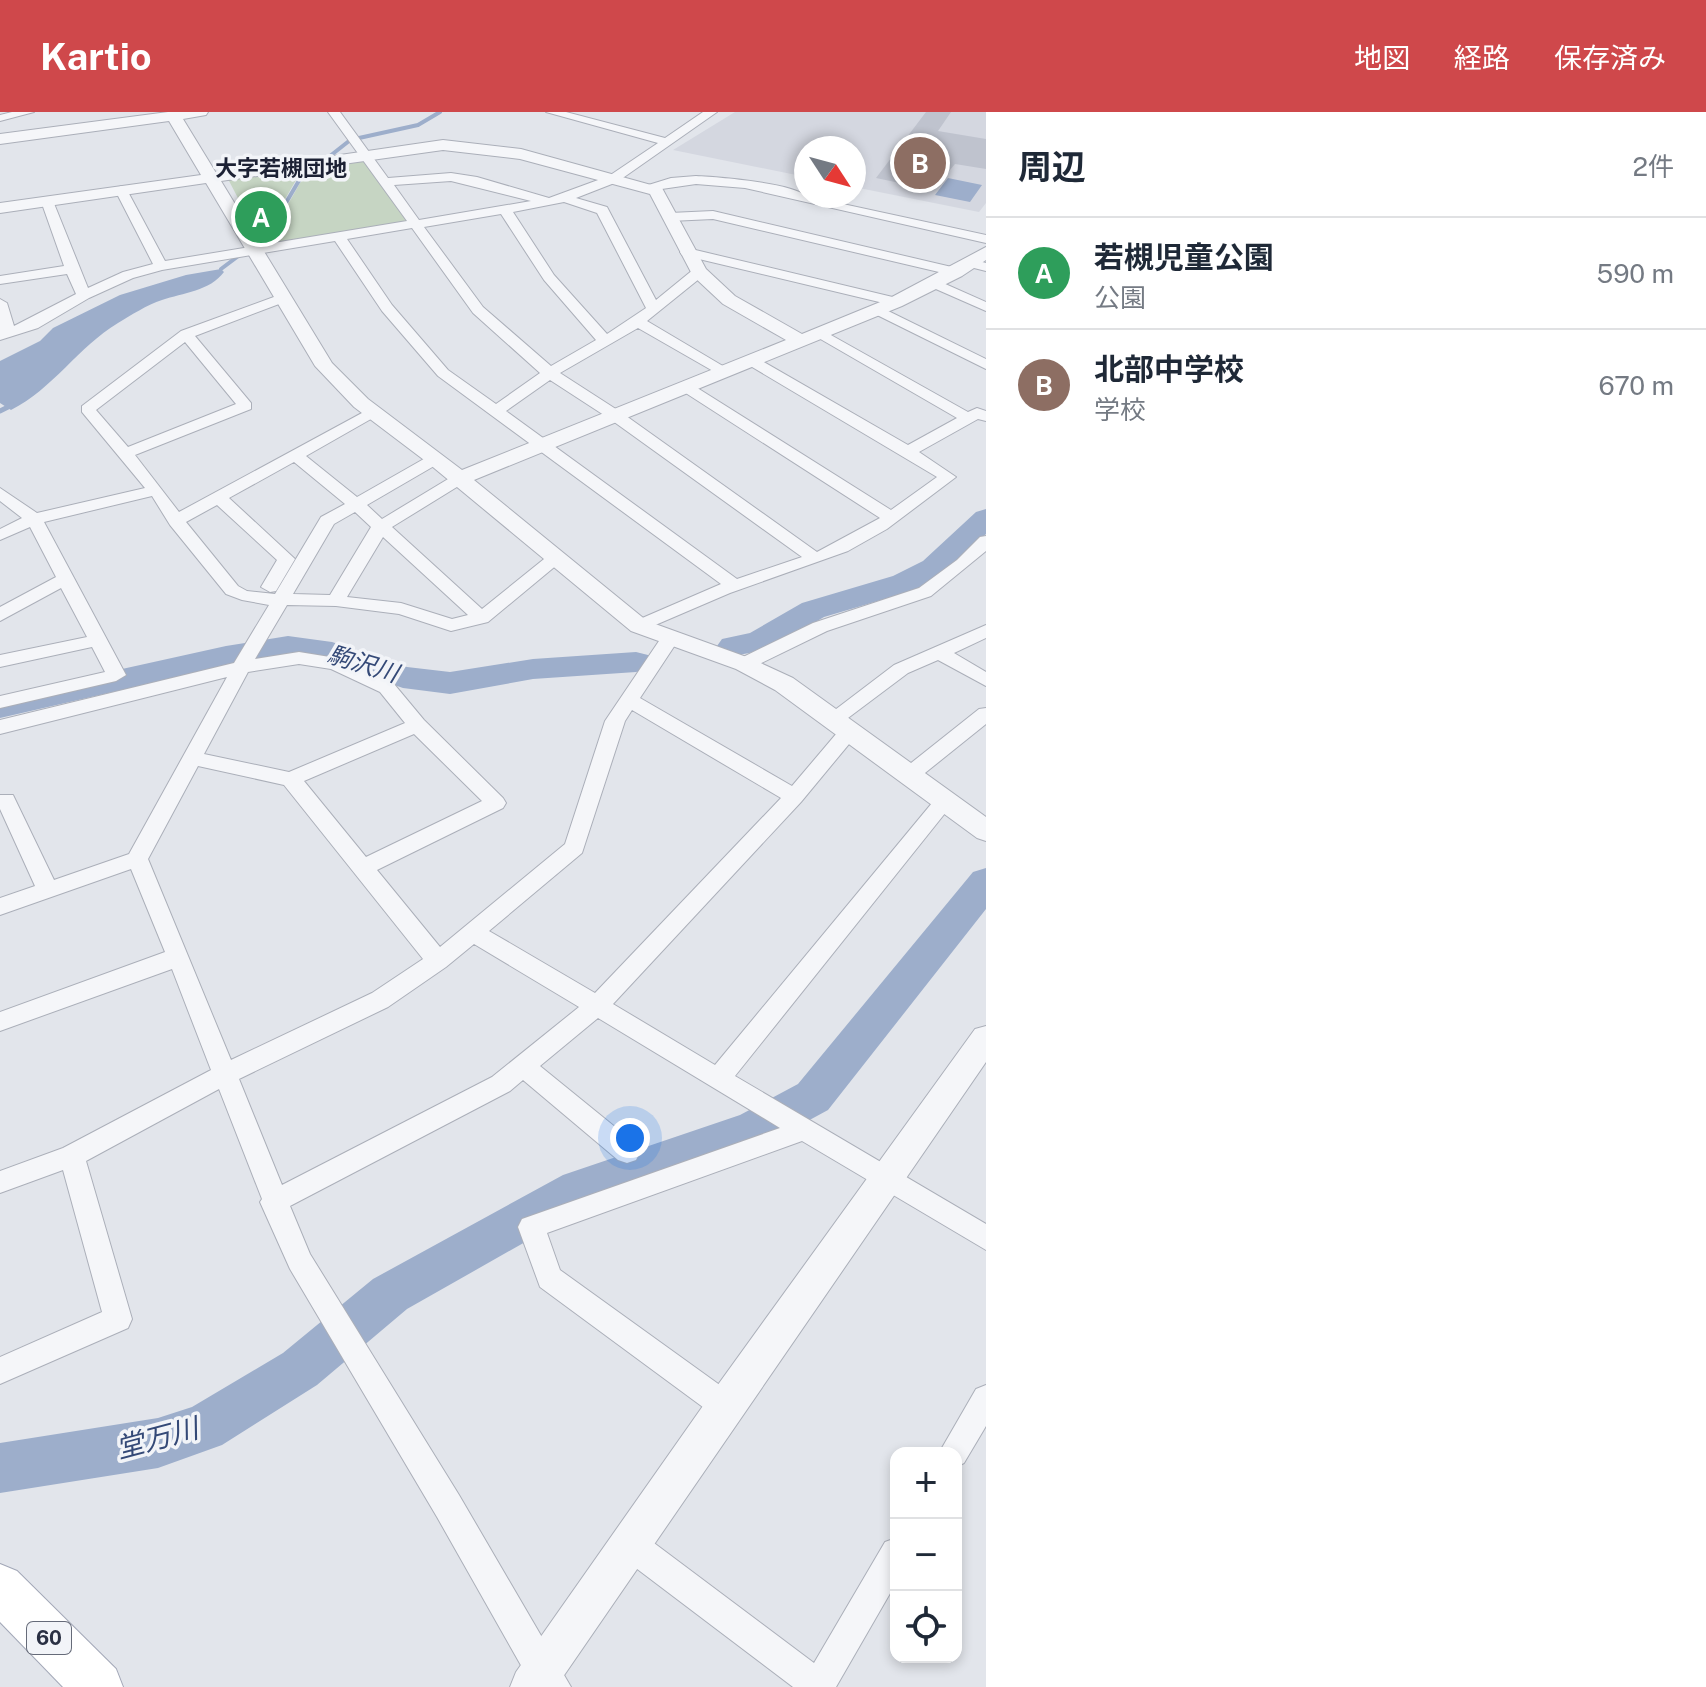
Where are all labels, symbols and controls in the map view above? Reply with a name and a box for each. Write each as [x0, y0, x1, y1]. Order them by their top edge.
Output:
text: Kartio [40, 34, 152, 79]
text: 地図 [1354, 41, 1410, 74]
text: 経路 [1454, 41, 1510, 74]
text: 保存済み [1554, 41, 1666, 74]
pin: B [894, 133, 946, 193]
north arrow [794, 136, 866, 208]
text: 周辺 [1018, 147, 1086, 187]
text: 2件 [1633, 151, 1674, 182]
district label: 大字若槻団地 [215, 155, 347, 181]
pin: A [235, 187, 287, 247]
text: 若槻児童公園 [1094, 239, 1274, 275]
text: A [1035, 258, 1053, 289]
text: 590 m [1597, 258, 1674, 289]
text: 公園 [1094, 282, 1146, 313]
text: 北部中学校 [1094, 351, 1244, 387]
text: B [1035, 370, 1053, 401]
text: 670 m [1598, 370, 1674, 401]
text: 学校 [1094, 394, 1146, 425]
water label: 駒沢川 [325, 639, 405, 688]
your location [610, 1118, 650, 1158]
water label: 堂万川 [112, 1410, 205, 1464]
map controls [890, 1447, 962, 1663]
button: + [890, 1447, 962, 1519]
button: − [890, 1519, 962, 1591]
button: locate [890, 1591, 962, 1663]
road number: 60 [27, 1622, 71, 1654]

